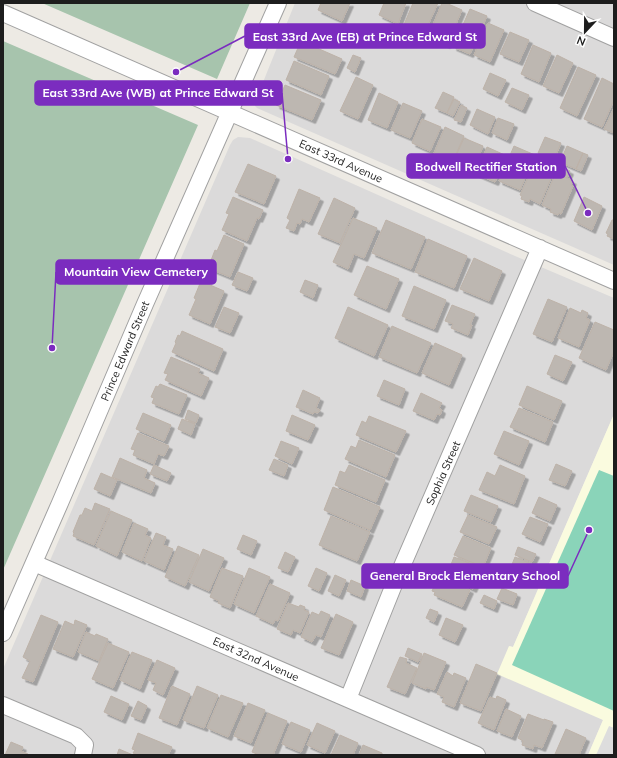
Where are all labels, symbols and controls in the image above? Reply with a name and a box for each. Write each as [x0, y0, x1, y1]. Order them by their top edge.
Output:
north arrow [565, 12, 605, 52]
callout: East 33rd Ave (EB) at Prince Edward St [245, 24, 485, 48]
text: East 33rd Ave (EB) at Prince Edward St [253, 29, 478, 44]
text: N [575, 33, 588, 49]
callout: East 33rd Ave (WB) at Prince Edward St [35, 81, 282, 105]
text: East 33rd Ave (WB) at Prince Edward St [43, 85, 274, 100]
street label: East 33rd Avenue [297, 136, 385, 186]
callout: Bodwell Rectifier Station [407, 154, 565, 178]
text: Bodwell Rectifier Station [415, 159, 557, 174]
callout: Mountain View Cemetery [56, 260, 216, 284]
text: Mountain View Cemetery [64, 264, 209, 279]
street label: Prince Edward Street [98, 299, 152, 403]
street label: Sophia Street [423, 439, 463, 507]
callout: General Brock Elementary School [362, 564, 568, 588]
text: General Brock Elementary School [370, 568, 560, 583]
street label: East 32nd Avenue [211, 634, 301, 684]

